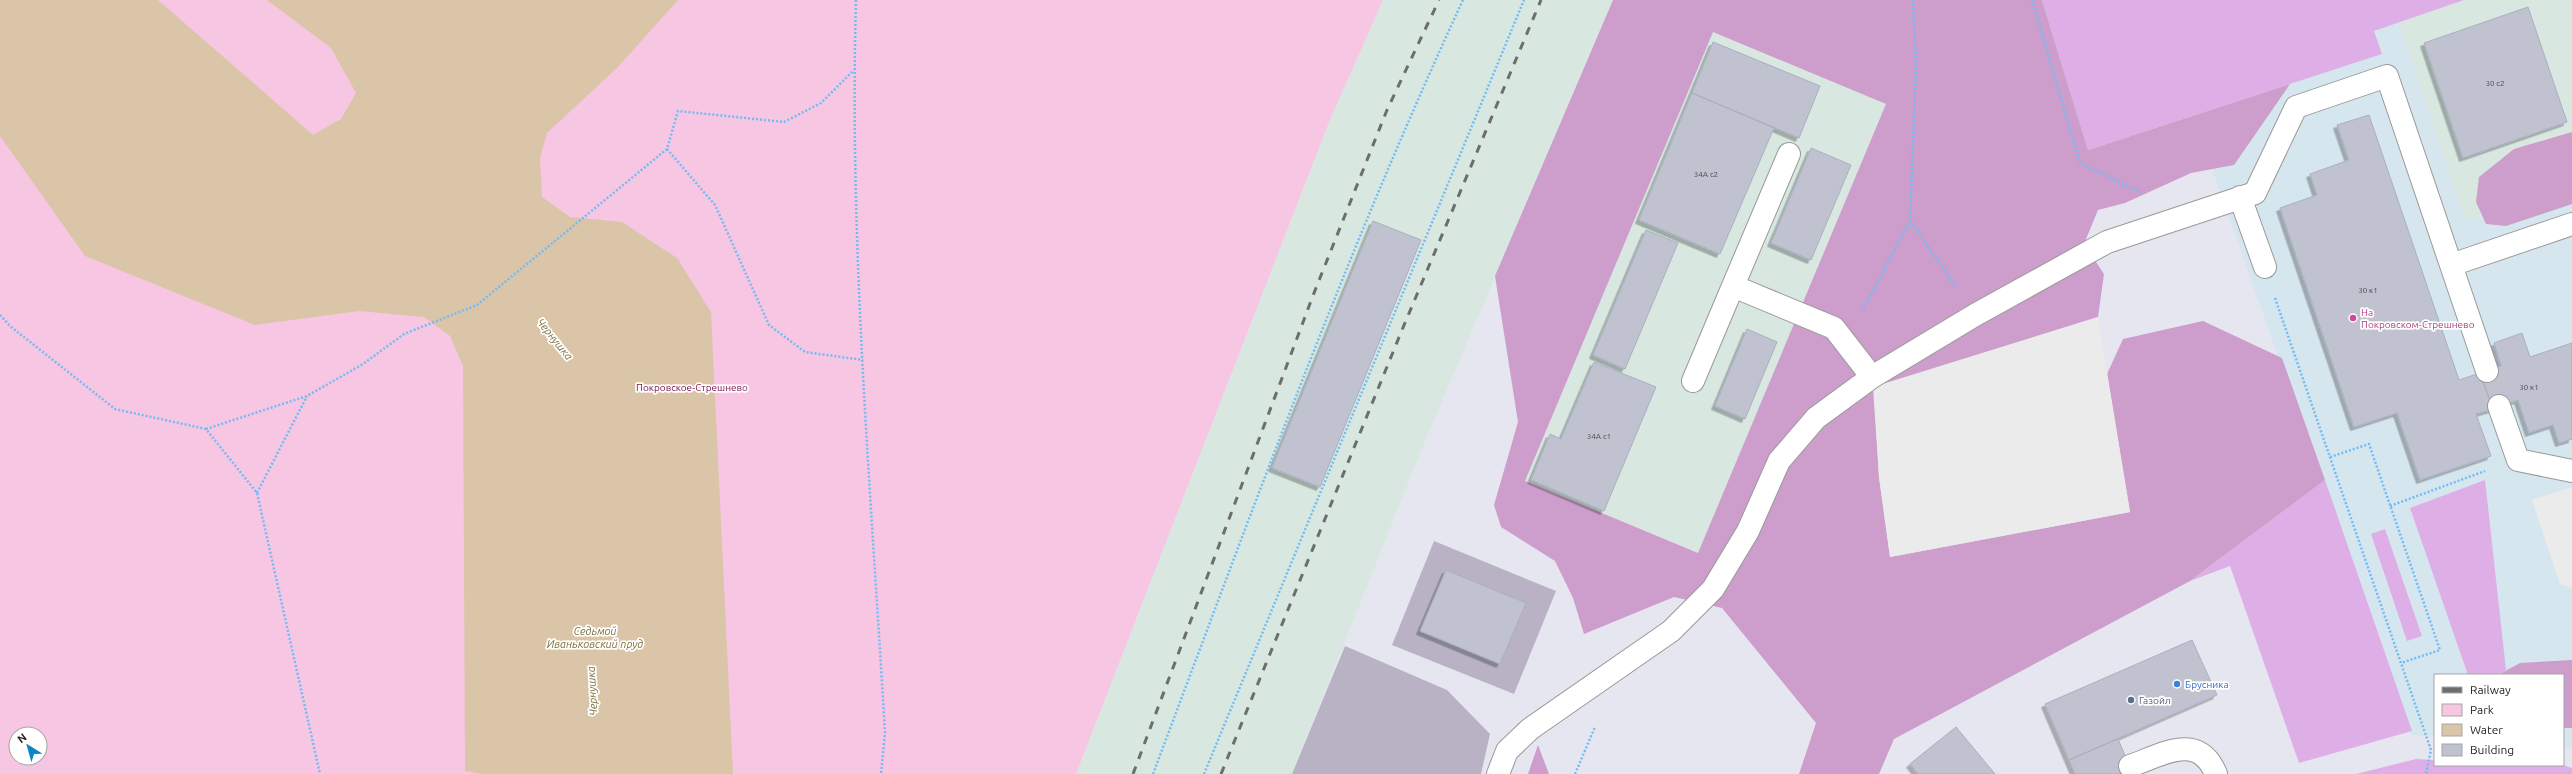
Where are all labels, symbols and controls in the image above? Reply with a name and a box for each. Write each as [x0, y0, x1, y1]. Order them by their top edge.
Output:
house number: 30 с2 [2485, 79, 2505, 88]
house number: 34А с2 [1694, 170, 1718, 179]
house number: 30 к1 [2358, 286, 2378, 295]
place label: На Покровском-Стрешнево [2361, 307, 2475, 330]
marker: На Покровском-Стрешнево [2348, 313, 2358, 323]
water label: Чернушка [535, 316, 575, 362]
park label: Покровское-Стрешнево [636, 382, 748, 393]
house number: 30 к1 [2519, 383, 2539, 392]
house number: 34А с1 [1587, 432, 1611, 441]
water label: Седьмой Иваньковский пруд [547, 625, 643, 650]
water label: Чернушка [585, 666, 599, 716]
legend [2434, 674, 2564, 766]
marker: Брусника [2172, 679, 2182, 689]
place label: Брусника [2185, 679, 2229, 690]
text: Railway [2470, 683, 2511, 696]
marker: Газойл [2126, 695, 2136, 705]
place label: Газойл [2139, 695, 2171, 706]
text: Park [2470, 703, 2494, 716]
text: Water [2470, 723, 2503, 736]
north arrow [8, 726, 48, 766]
text: N [15, 731, 29, 745]
text: Building [2470, 743, 2514, 756]

